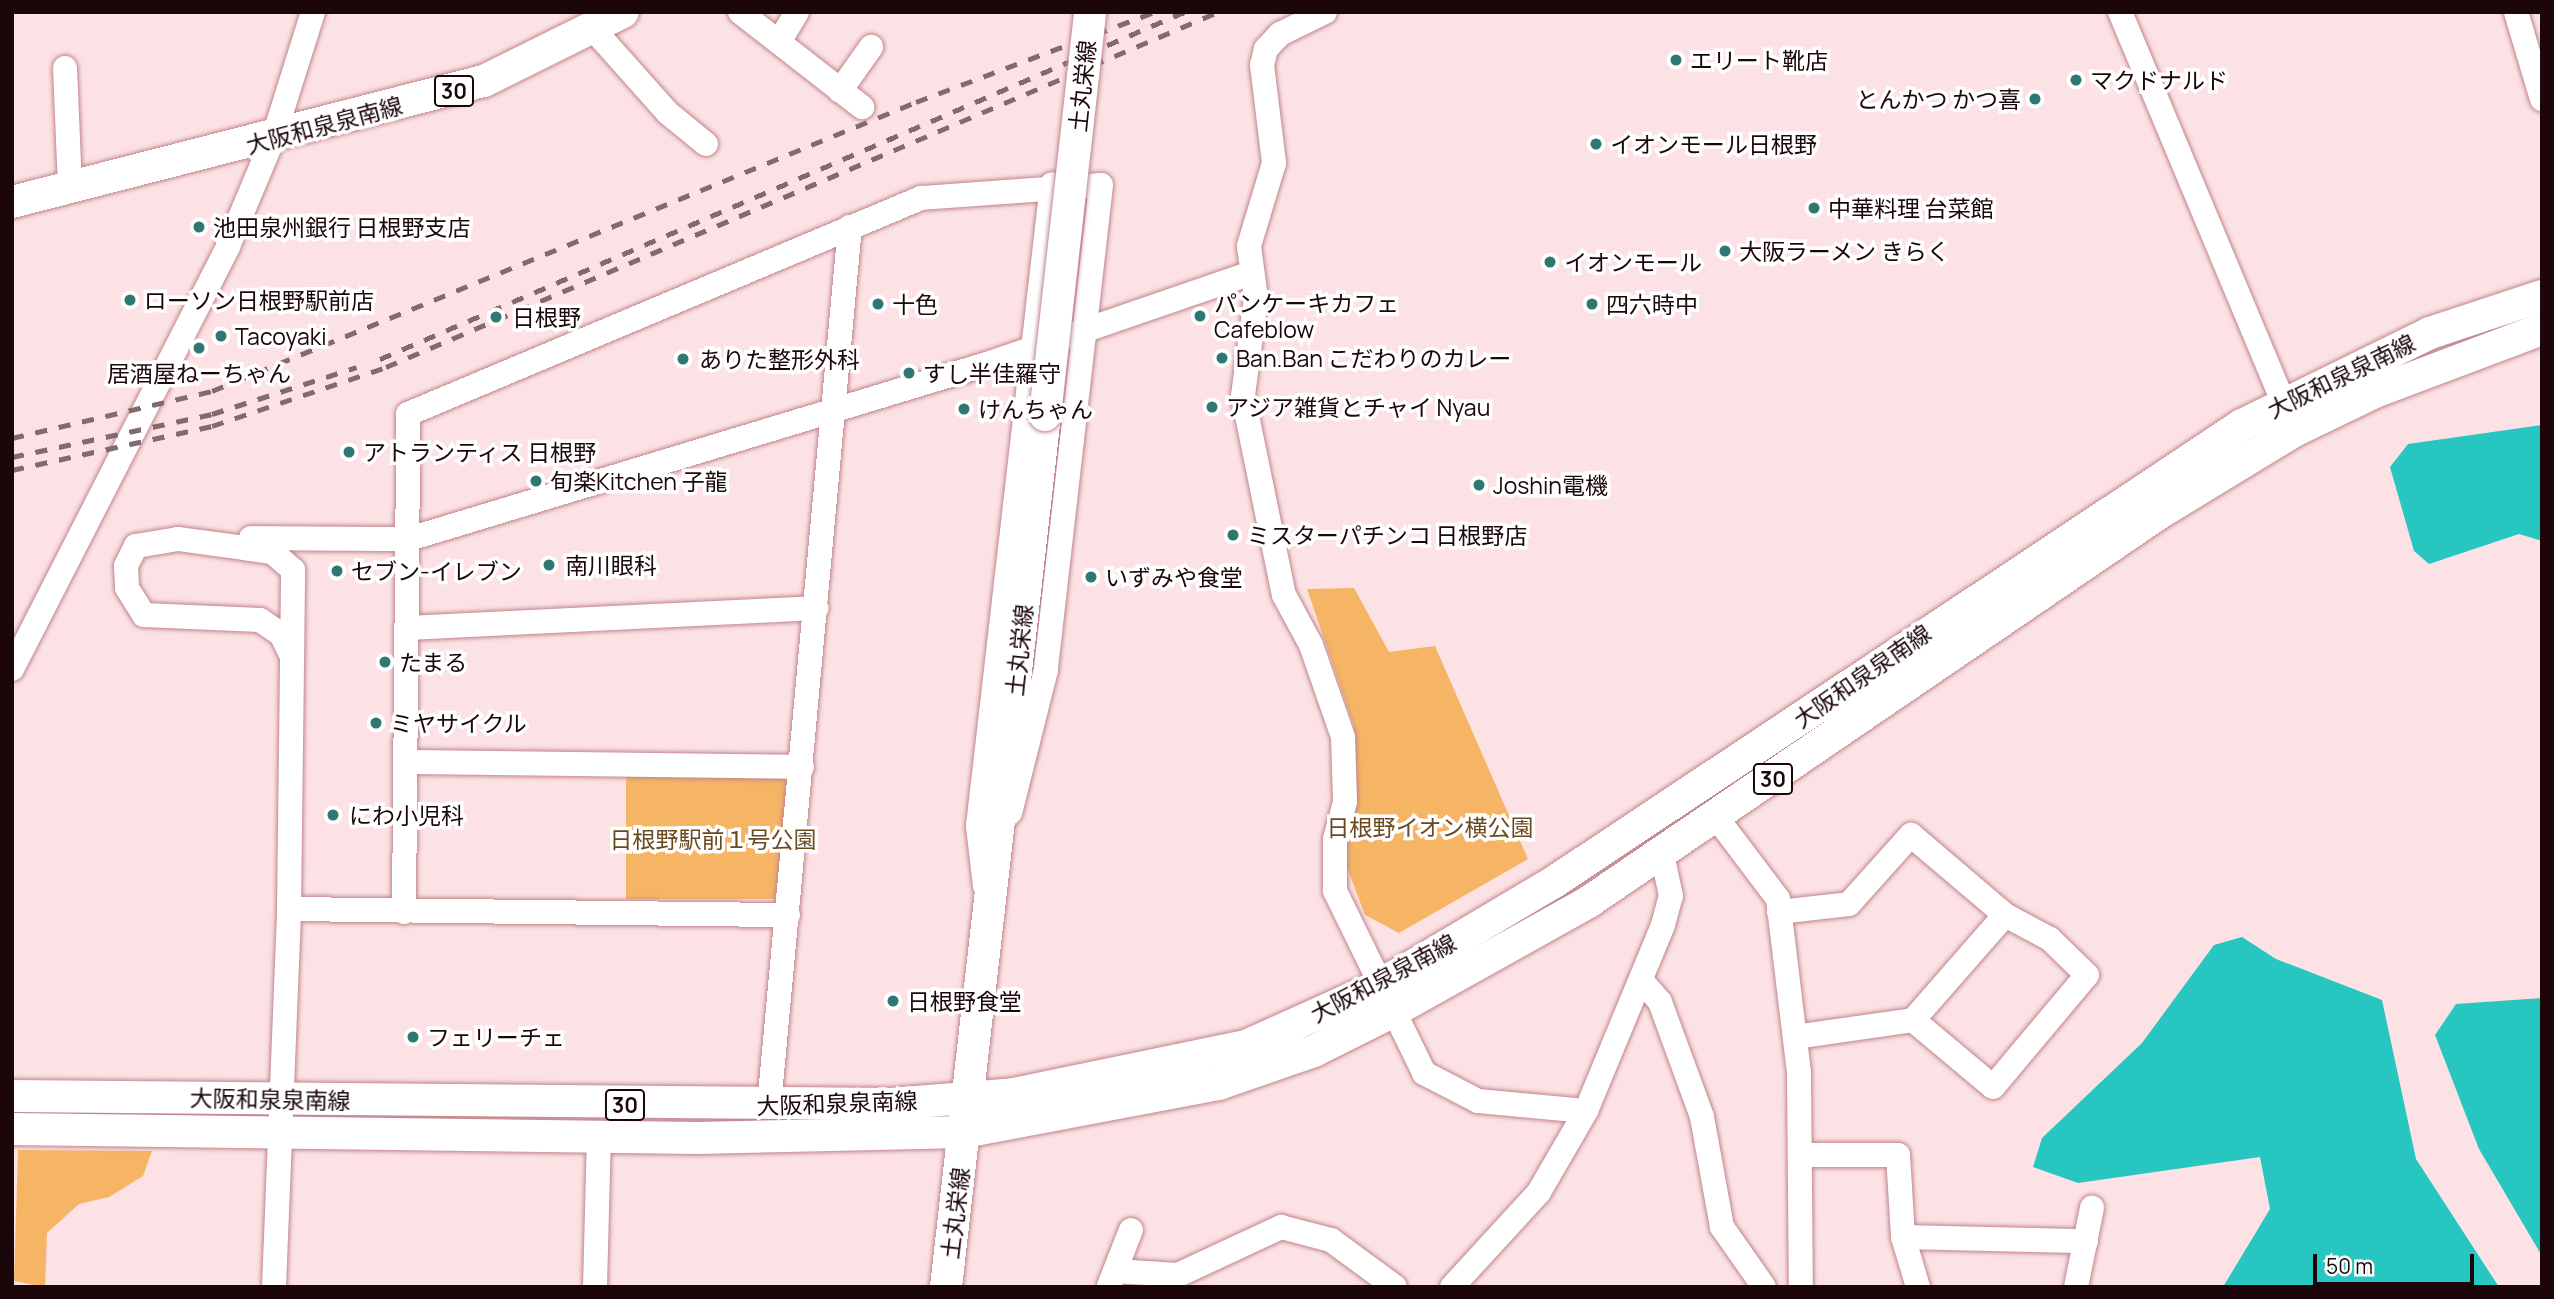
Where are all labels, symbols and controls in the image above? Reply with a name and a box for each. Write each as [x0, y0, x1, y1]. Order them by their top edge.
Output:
street label: 土丸栄線 [1063, 39, 1101, 133]
place label: エリート靴店 [1690, 46, 1828, 74]
marker: エリート靴店 [1668, 52, 1684, 68]
place label: マクドナルド [2090, 66, 2228, 94]
marker: マクドナルド [2068, 72, 2084, 88]
road number: 30 [433, 74, 475, 108]
place label: とんかつ かつ喜 [1855, 85, 2021, 113]
street label: 大阪和泉泉南線 [243, 91, 405, 159]
marker: とんかつ かつ喜 [2027, 91, 2043, 107]
place label: イオンモール日根野 [1610, 130, 1817, 158]
marker: イオンモール日根野 [1588, 136, 1604, 152]
place label: 中華料理 台菜館 [1828, 194, 1994, 222]
marker: 中華料理 台菜館 [1806, 200, 1822, 216]
place label: 池田泉州銀行 日根野支店 [213, 213, 471, 241]
marker: 池田泉州銀行 日根野支店 [191, 219, 207, 235]
place label: 大阪ラーメン きらく [1739, 237, 1951, 265]
marker: 大阪ラーメン きらく [1717, 243, 1733, 259]
place label: イオンモール [1564, 248, 1702, 276]
marker: イオンモール [1542, 254, 1558, 270]
place label: ローソン日根野駅前店 [144, 286, 374, 314]
place label: パンケーキカフェ Cafeblow [1214, 289, 1398, 343]
place label: 十色 [892, 290, 938, 318]
place label: 四六時中 [1606, 290, 1698, 318]
marker: ローソン日根野駅前店 [122, 292, 138, 308]
marker: 十色 [870, 296, 886, 312]
marker: 四六時中 [1584, 296, 1600, 312]
place label: 日根野 [512, 303, 581, 331]
marker: 日根野 [486, 307, 506, 327]
marker: パンケーキカフェ Cafeblow [1192, 308, 1208, 324]
place label: Tacoyaki [235, 322, 327, 350]
marker: Tacoyaki [213, 328, 229, 344]
street label: 大阪和泉泉南線 [2263, 328, 2419, 424]
marker: 居酒屋ねーちゃん [191, 340, 207, 356]
place label: Ban.Ban こだわりのカレー [1236, 344, 1512, 372]
place label: ありた整形外科 [699, 345, 860, 373]
marker: ありた整形外科 [673, 349, 693, 369]
marker: Ban.Ban こだわりのカレー [1214, 350, 1230, 366]
place label: 居酒屋ねーちゃん [107, 359, 291, 387]
place label: すし半佳羅守 [923, 359, 1061, 387]
marker: すし半佳羅守 [901, 365, 917, 381]
place label: アジア雑貨とチャイ Nyau [1226, 393, 1491, 421]
place label: けんちゃん [978, 395, 1093, 423]
marker: アジア雑貨とチャイ Nyau [1204, 399, 1220, 415]
marker: けんちゃん [956, 401, 972, 417]
place label: アトランティス 日根野 [363, 438, 598, 466]
marker: アトランティス 日根野 [341, 444, 357, 460]
place label: 旬楽Kitchen 子龍 [550, 467, 728, 495]
place label: Joshin電機 [1493, 471, 1608, 499]
marker: 旬楽Kitchen 子龍 [528, 473, 544, 489]
marker: Joshin電機 [1471, 477, 1487, 493]
place label: ミスターパチンコ 日根野店 [1247, 521, 1528, 549]
marker: ミスターパチンコ 日根野店 [1225, 527, 1241, 543]
place label: 南川眼科 [565, 551, 657, 579]
marker: 南川眼科 [539, 555, 559, 575]
place label: セブン-イレブン [351, 557, 522, 585]
marker: セブン-イレブン [329, 563, 345, 579]
place label: いずみや食堂 [1105, 563, 1243, 591]
marker: いずみや食堂 [1083, 569, 1099, 585]
street label: 土丸栄線 [1000, 603, 1038, 697]
street label: 大阪和泉泉南線 [1788, 619, 1936, 733]
place label: たまる [399, 648, 468, 676]
marker: たまる [377, 654, 393, 670]
place label: ミヤサイクル [390, 709, 528, 737]
marker: ミヤサイクル [368, 715, 384, 731]
road number: 30 [1752, 762, 1794, 796]
place label: にわ小児科 [349, 801, 464, 829]
marker: にわ小児科 [323, 805, 343, 825]
park label: 日根野イオン横公園 [1327, 813, 1533, 841]
park label: 日根野駅前１号公園 [610, 825, 816, 853]
street label: 大阪和泉泉南線 [1305, 928, 1461, 1028]
place label: 日根野食堂 [907, 987, 1022, 1015]
marker: 日根野食堂 [885, 993, 901, 1009]
place label: フェリーチェ [427, 1023, 565, 1051]
marker: フェリーチェ [405, 1029, 421, 1045]
street label: 大阪和泉泉南線 [189, 1084, 351, 1114]
street label: 大阪和泉泉南線 [756, 1086, 918, 1120]
road number: 30 [604, 1088, 646, 1122]
street label: 土丸栄線 [936, 1166, 974, 1260]
scale bar [2316, 1240, 2477, 1284]
text: 50 m [2326, 1252, 2373, 1280]

